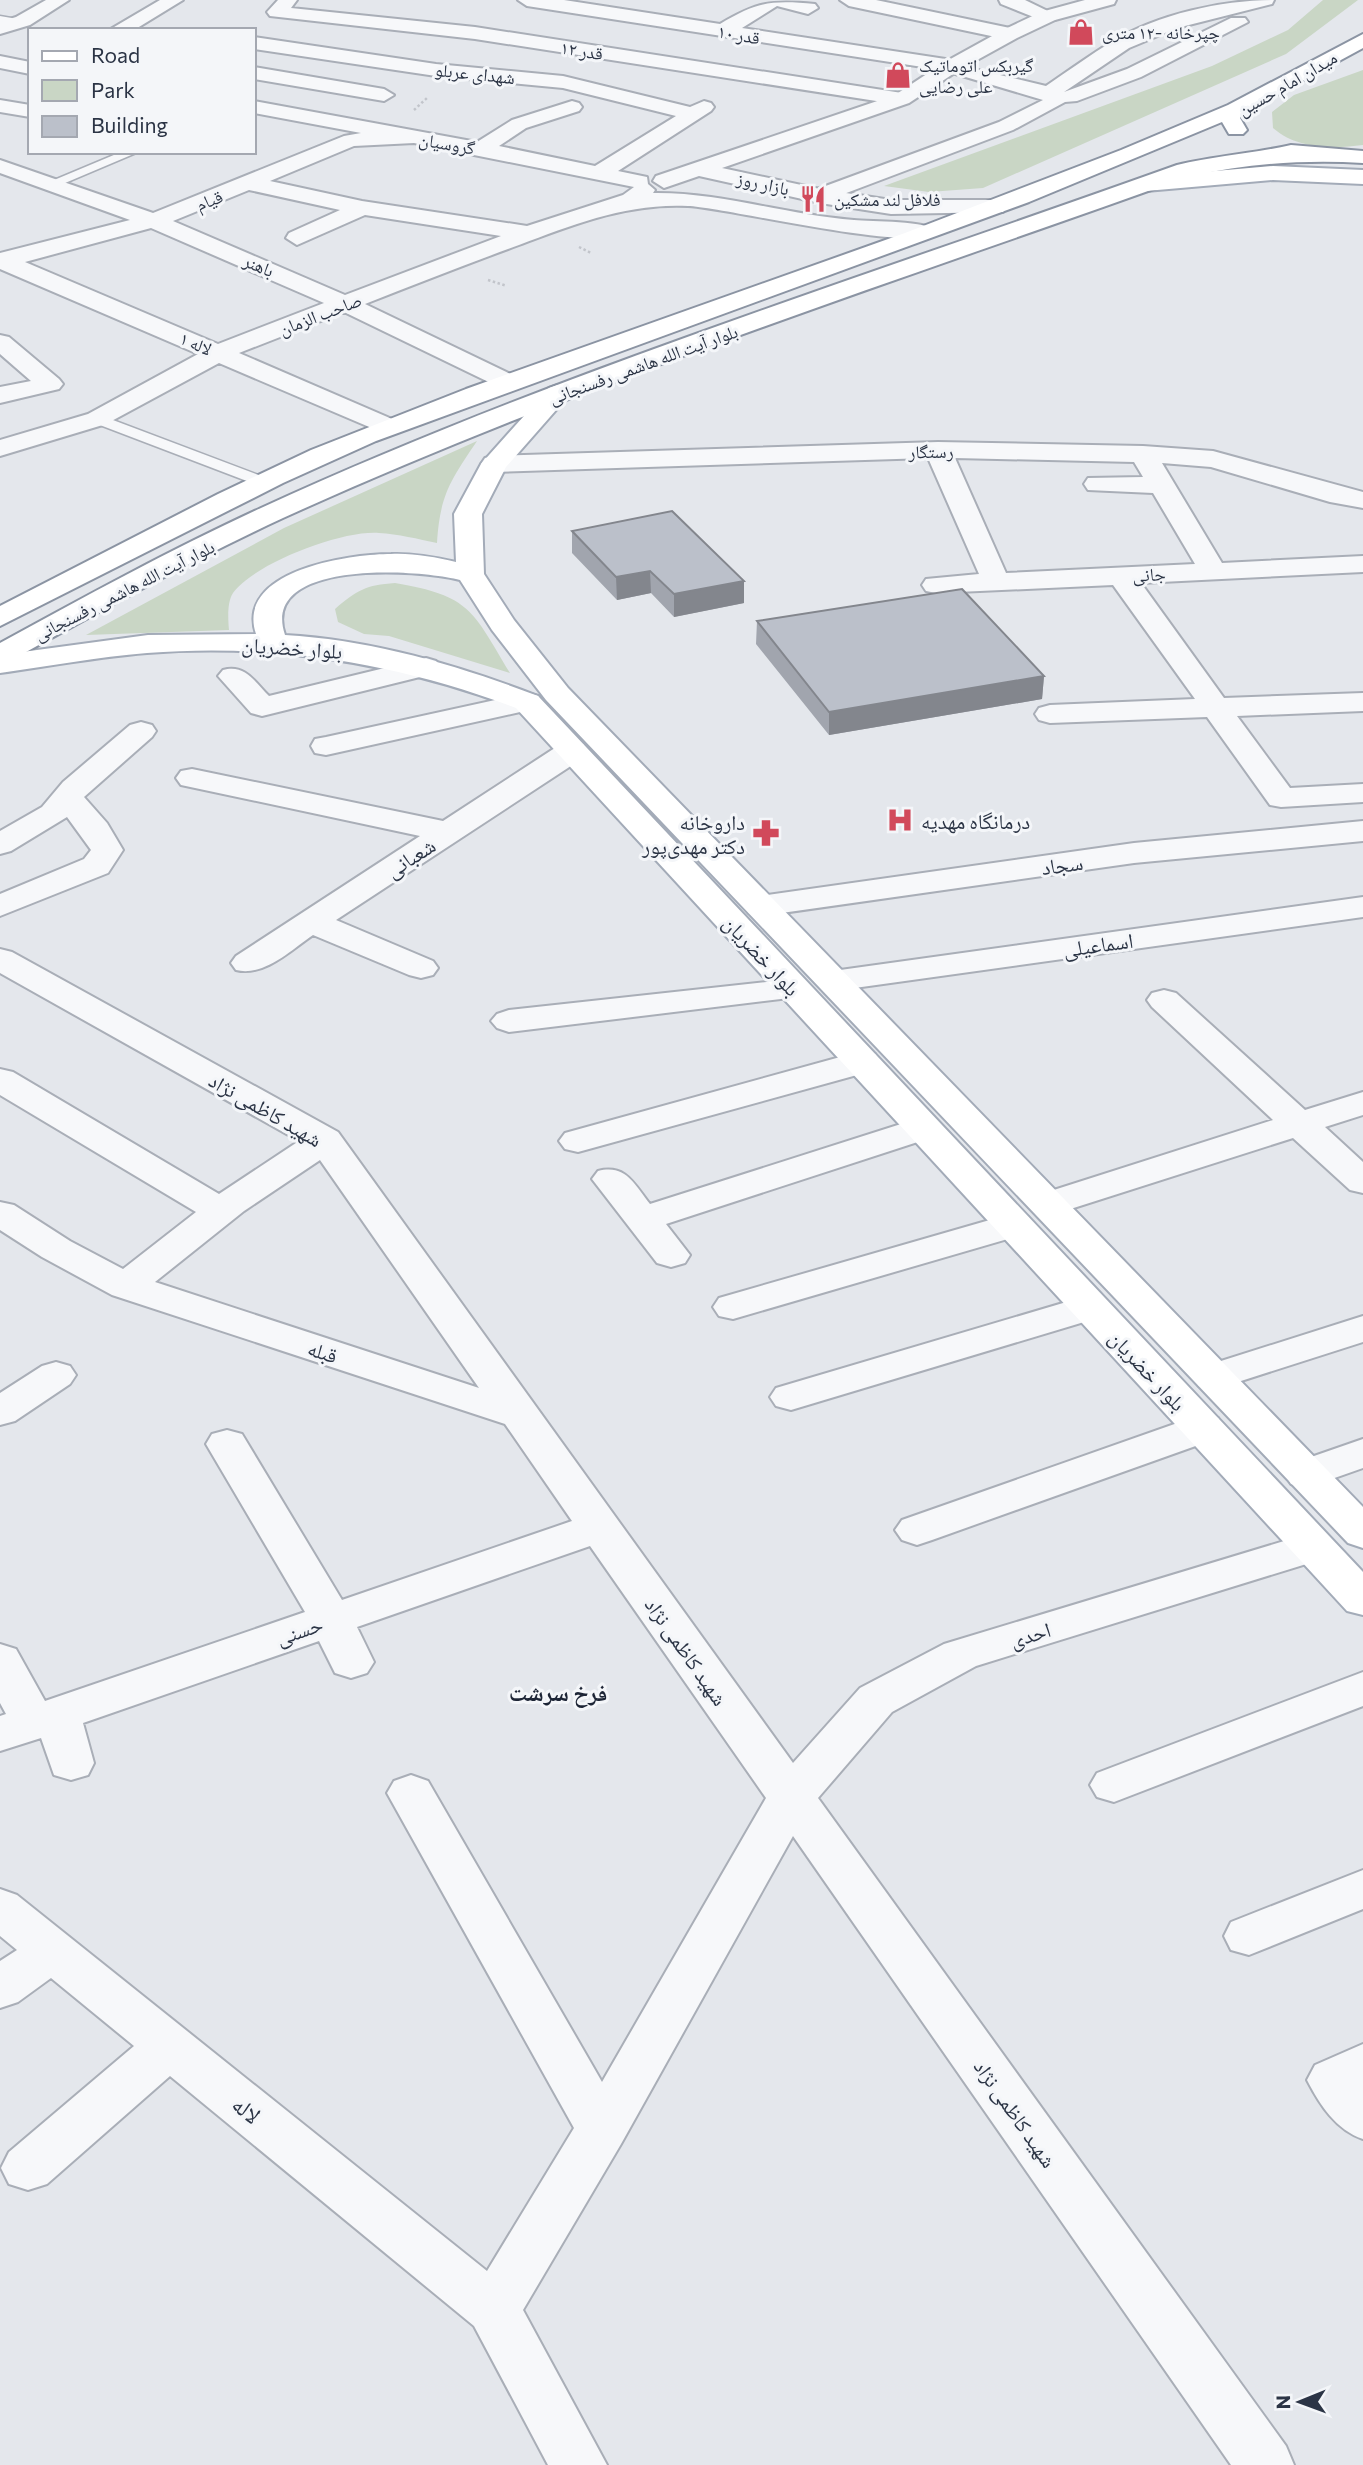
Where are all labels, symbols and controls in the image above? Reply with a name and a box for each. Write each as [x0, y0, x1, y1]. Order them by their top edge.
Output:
shop icon: چپرخانه -١٢ مترى [1066, 17, 1096, 47]
street label: قدر ۱۰ [716, 19, 762, 49]
place label: چپرخانه -١٢ مترى [1102, 21, 1220, 44]
legend [28, 28, 256, 154]
street label: قدر ۱۲ [559, 36, 605, 64]
text: Road [91, 42, 140, 67]
street label: میدان امام حسین [1233, 46, 1342, 122]
place label: گیربکس اتوماتیک علی رضایی [919, 54, 1034, 98]
street label: شهدای عربلو [434, 58, 516, 89]
shop icon: گیربکس اتوماتیک علی رضایی [883, 60, 913, 90]
text: Park [91, 77, 135, 102]
text: Building [91, 112, 168, 137]
street label: گروسیان [417, 127, 477, 160]
street label: بازار روز [733, 166, 791, 200]
restaurant icon: فلافل لند مشکین [798, 184, 828, 214]
street label: قیام [192, 185, 227, 217]
place label: فلافل لند مشکین [834, 188, 941, 211]
street label: باهنر [239, 248, 278, 282]
street label: صاحب الزمان [275, 288, 365, 341]
street label: بلوار آیت الله هاشمی رفسنجانی [545, 320, 741, 409]
street label: لاله ۱ [177, 326, 215, 360]
street label: رستگار [907, 440, 954, 462]
street label: بلوار آیت الله هاشمی رفسنجانی [30, 535, 218, 646]
street label: جانی [1132, 562, 1166, 587]
street label: بلوار خضریان [241, 631, 343, 664]
hospital icon: درمانگاه مهدیه [885, 805, 915, 835]
place label: درمانگاه مهدیه [921, 808, 1030, 834]
place label: داروخانه دکتر مهدی‌پور [641, 809, 745, 859]
pharmacy icon: داروخانه دکتر مهدی‌پور [751, 818, 781, 848]
street label: شعبانی [380, 832, 441, 884]
street label: سجاد [1040, 849, 1084, 879]
street label: بلوار خضریان [718, 910, 806, 1001]
street label: اسماعیلی [1061, 927, 1135, 963]
street label: شهید کاظمی نژاد [204, 1067, 327, 1153]
street label: بلوار خضریان [1104, 1325, 1192, 1416]
street label: قبله [305, 1335, 341, 1368]
street label: شهید کاظمی نژاد [639, 1592, 733, 1711]
street label: حسنی [272, 1610, 326, 1651]
street label: احدی [1007, 1616, 1054, 1653]
district label: فرخ سرشت [509, 1678, 607, 1708]
street label: شهید کاظمی نژاد [968, 2054, 1062, 2173]
street label: لاله [227, 2089, 267, 2129]
north arrow [1265, 2367, 1335, 2437]
text: N [1271, 2395, 1294, 2410]

